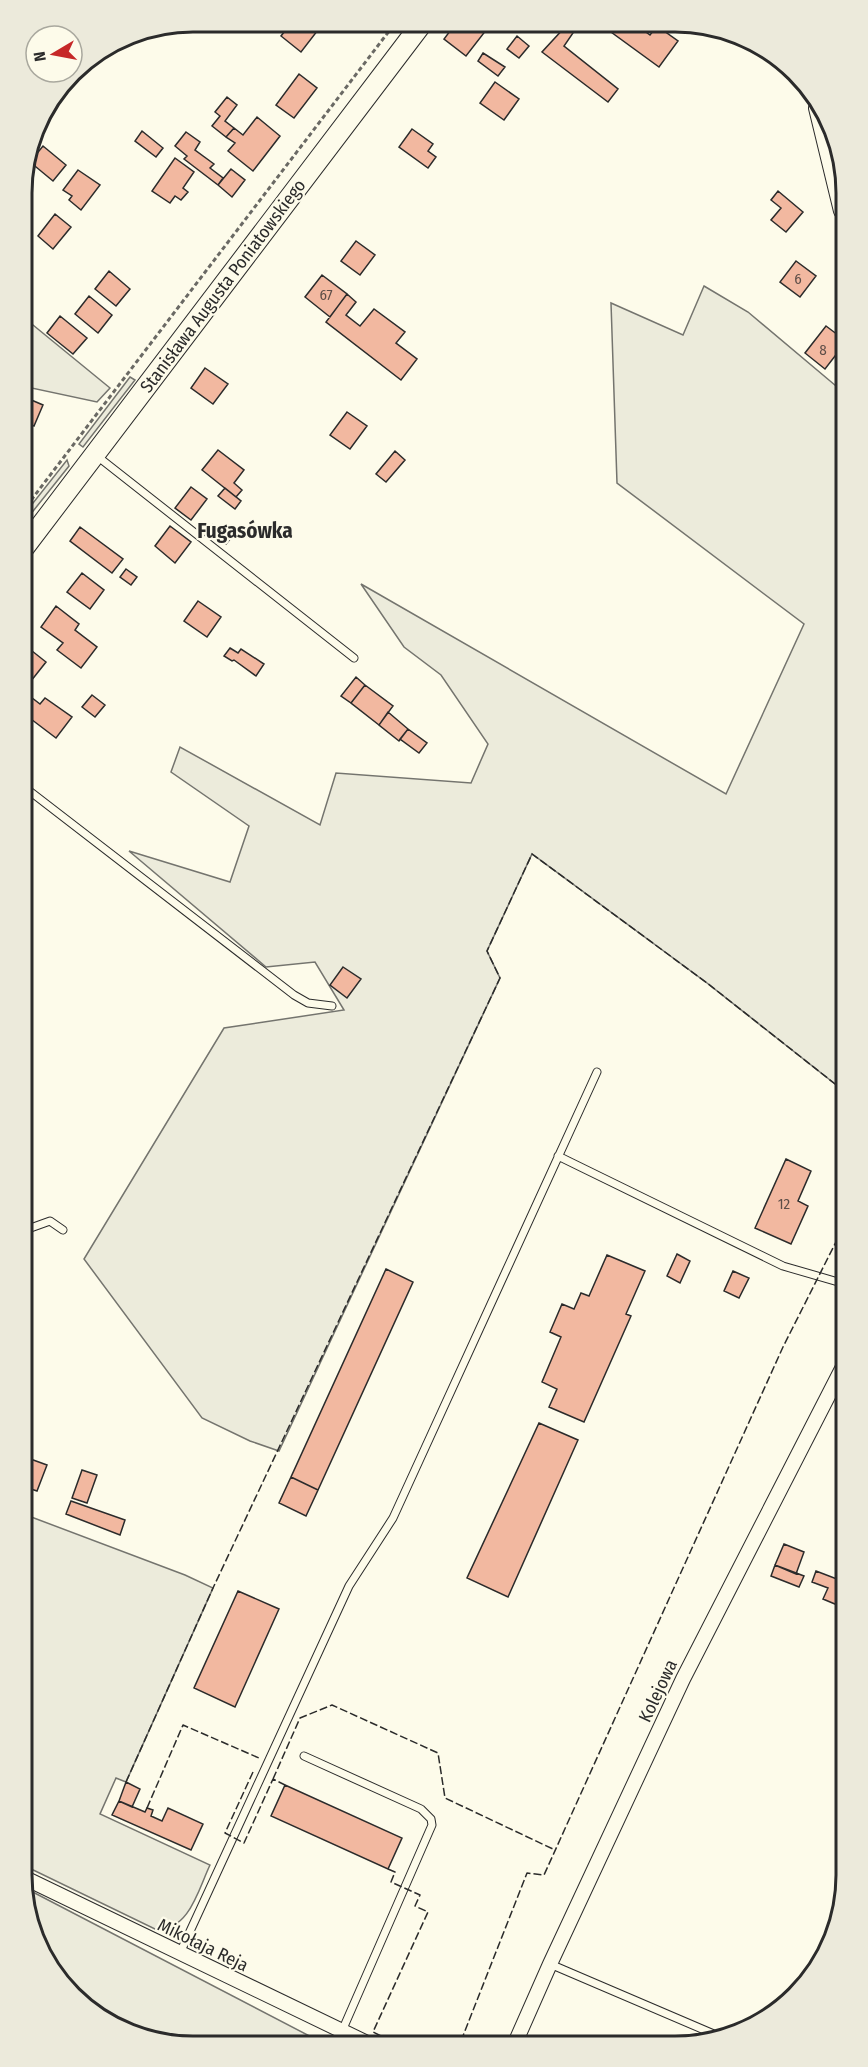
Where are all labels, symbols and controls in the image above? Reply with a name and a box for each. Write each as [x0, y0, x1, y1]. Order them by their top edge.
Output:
north arrow [24, 24, 84, 84]
text: N [30, 50, 50, 63]
street label: Stanisława Augusta Poniatowskiego [135, 175, 311, 397]
house number: 6 [794, 270, 802, 288]
house number: 67 [319, 286, 333, 304]
house number: 8 [819, 341, 827, 359]
district label: Fugasówka [197, 518, 293, 544]
house number: 12 [778, 1195, 791, 1213]
street label: Kolejowa [634, 1656, 682, 1726]
street label: Mikołaja Reja [154, 1914, 252, 1976]

